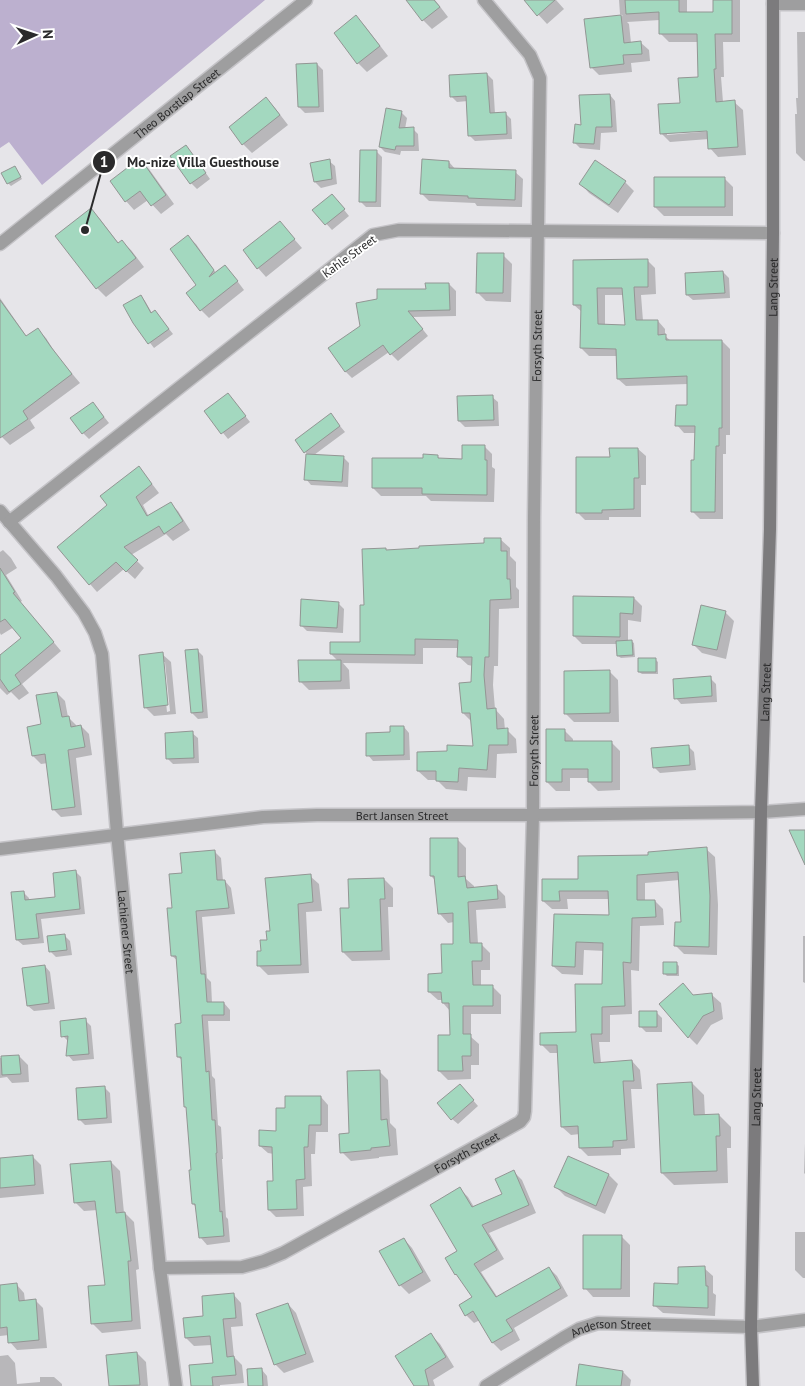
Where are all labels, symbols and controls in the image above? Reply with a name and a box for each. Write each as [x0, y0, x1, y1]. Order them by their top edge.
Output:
north arrow [10, 10, 60, 60]
text: N [39, 29, 57, 39]
street label: Theo Borstlap Street [131, 64, 223, 142]
callout: Mo-nize Villa Guesthouse [92, 147, 289, 176]
text: 1 [100, 152, 108, 171]
text: Mo-nize Villa Guesthouse [127, 153, 279, 171]
street label: Kahle Street [319, 231, 379, 281]
street label: Lang Street [765, 258, 780, 317]
street label: Forsyth Street [528, 310, 544, 382]
street label: Lang Street [756, 663, 773, 722]
street label: Forsyth Street [526, 715, 541, 787]
street label: Bert Jansen Street [356, 808, 448, 823]
street label: Lachiener Street [115, 889, 138, 974]
street label: Lang Street [747, 1067, 764, 1127]
street label: Forsyth Street [431, 1128, 502, 1176]
street label: Anderson Street [567, 1316, 651, 1340]

